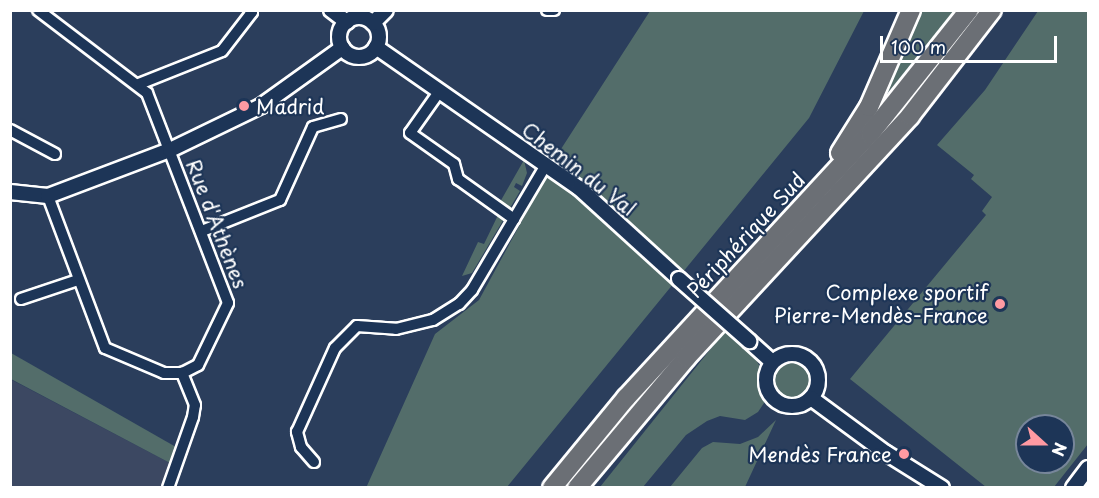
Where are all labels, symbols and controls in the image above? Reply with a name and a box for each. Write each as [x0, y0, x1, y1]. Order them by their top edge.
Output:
scale bar [883, 24, 1060, 62]
text: 100 m [891, 33, 946, 60]
place label: Madrid [256, 94, 325, 118]
marker: Madrid [237, 99, 251, 113]
street label: Chemin du Val [517, 117, 641, 221]
street label: Rue d'Athènes [181, 155, 253, 293]
street label: Périphérique Sud [682, 168, 810, 302]
place label: Complexe sportif Pierre-Mendès-France [774, 280, 988, 327]
marker: Complexe sportif Pierre-Mendès-France [993, 297, 1007, 311]
north arrow [1015, 414, 1075, 474]
text: N [1046, 440, 1073, 460]
place label: Mendès France [748, 442, 892, 466]
marker: Mendès France [897, 447, 911, 461]

